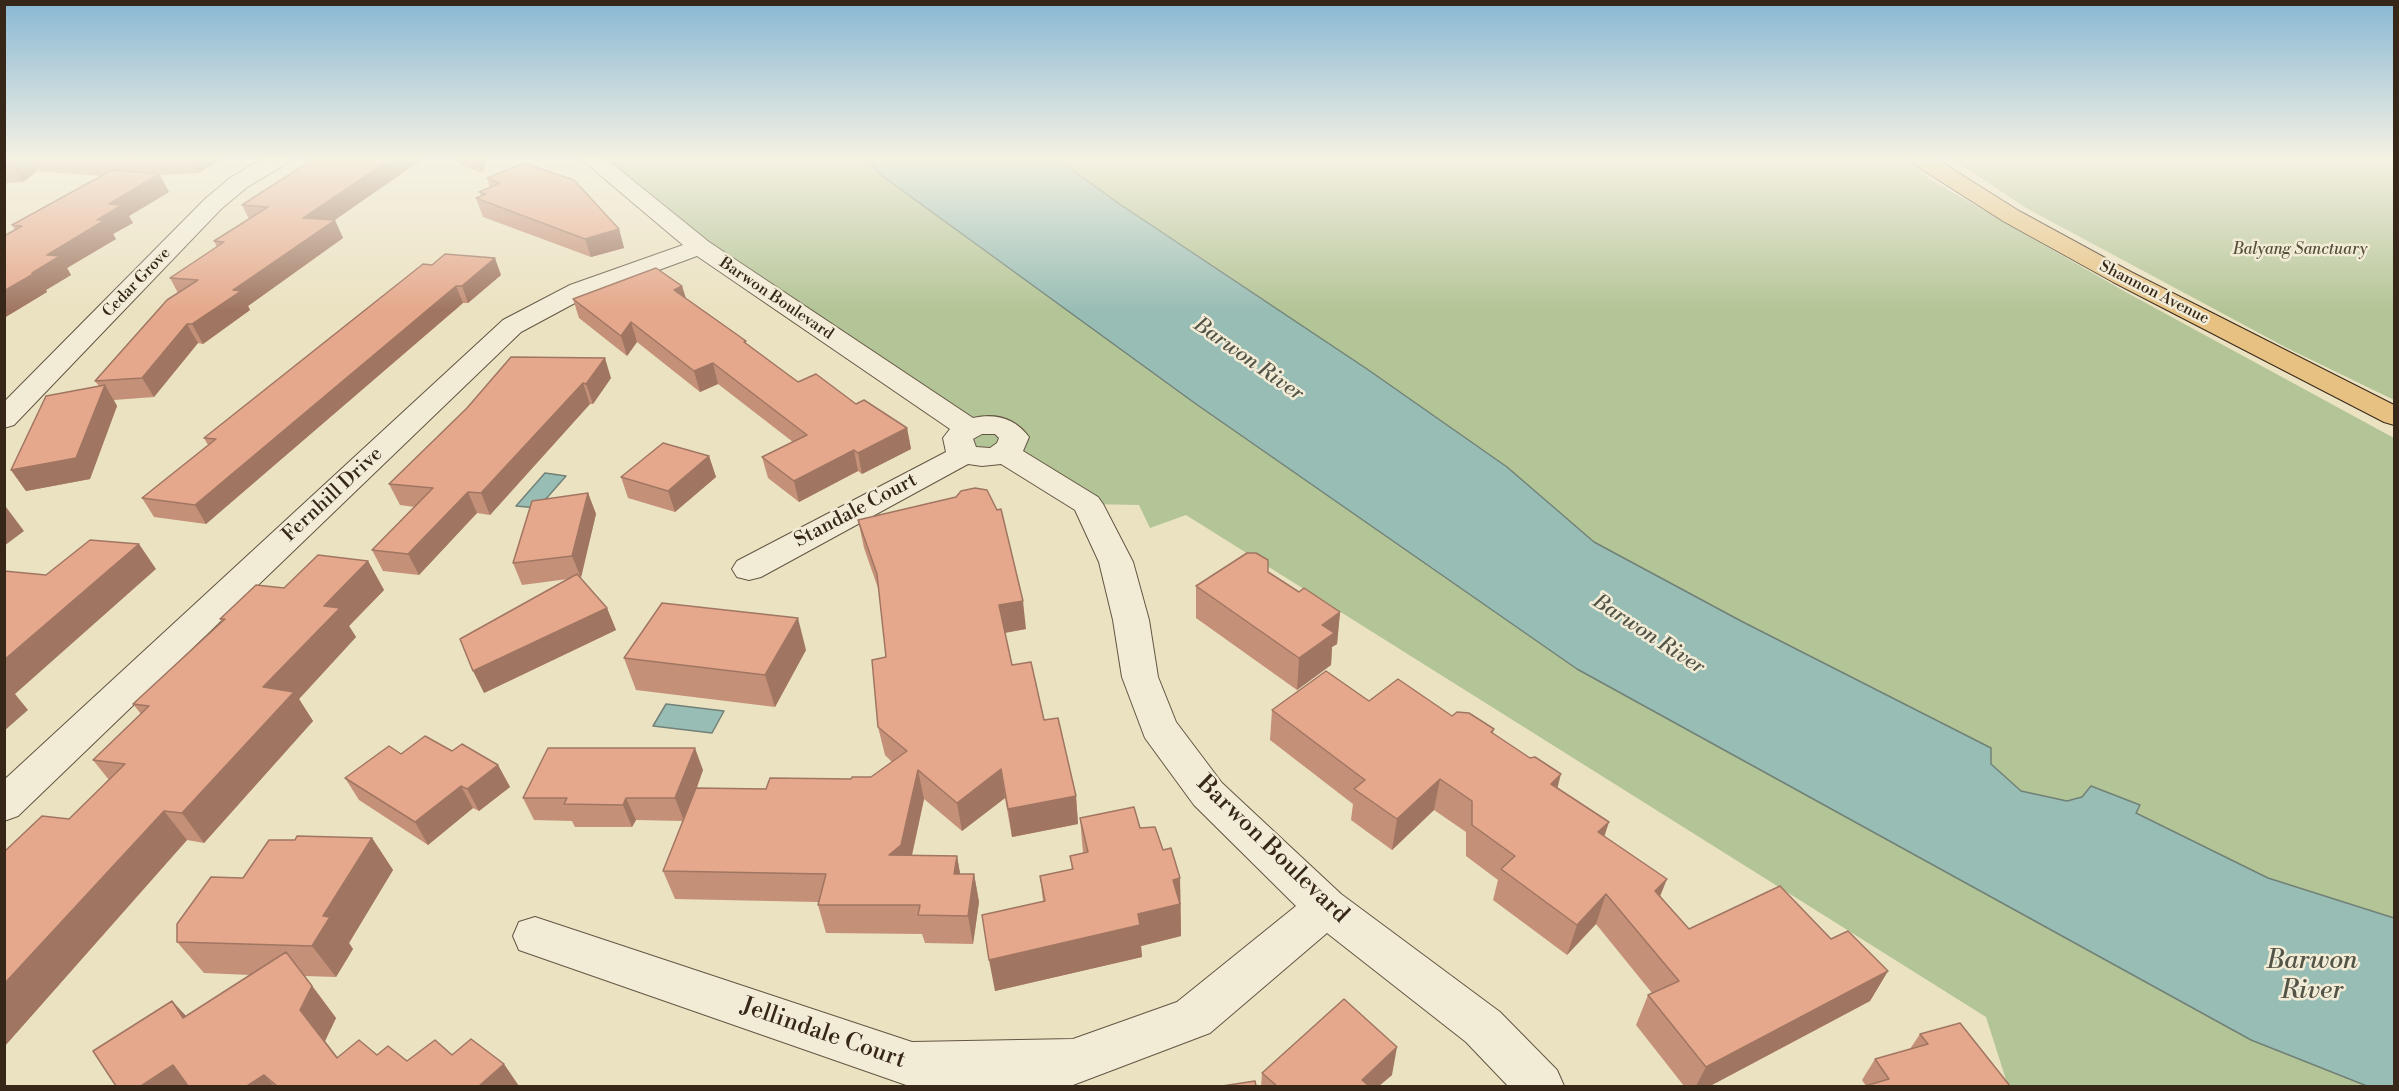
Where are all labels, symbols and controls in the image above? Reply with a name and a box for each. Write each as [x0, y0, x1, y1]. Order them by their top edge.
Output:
park label: Balyang Sanctuary [2233, 240, 2367, 260]
street label: Cedar Grove [99, 244, 175, 322]
street label: Barwon Boulevard [715, 254, 837, 344]
street label: Shannon Avenue [2096, 257, 2212, 329]
water label: Barwon River [1188, 313, 1308, 407]
street label: Fernhill Drive [278, 443, 388, 547]
street label: Standale Court [791, 469, 921, 553]
water label: Barwon River [1587, 589, 1709, 681]
street label: Barwon Boulevard [1190, 770, 1354, 930]
water label: Barwon River [2266, 946, 2358, 1008]
street label: Jellindale Court [737, 992, 909, 1076]

